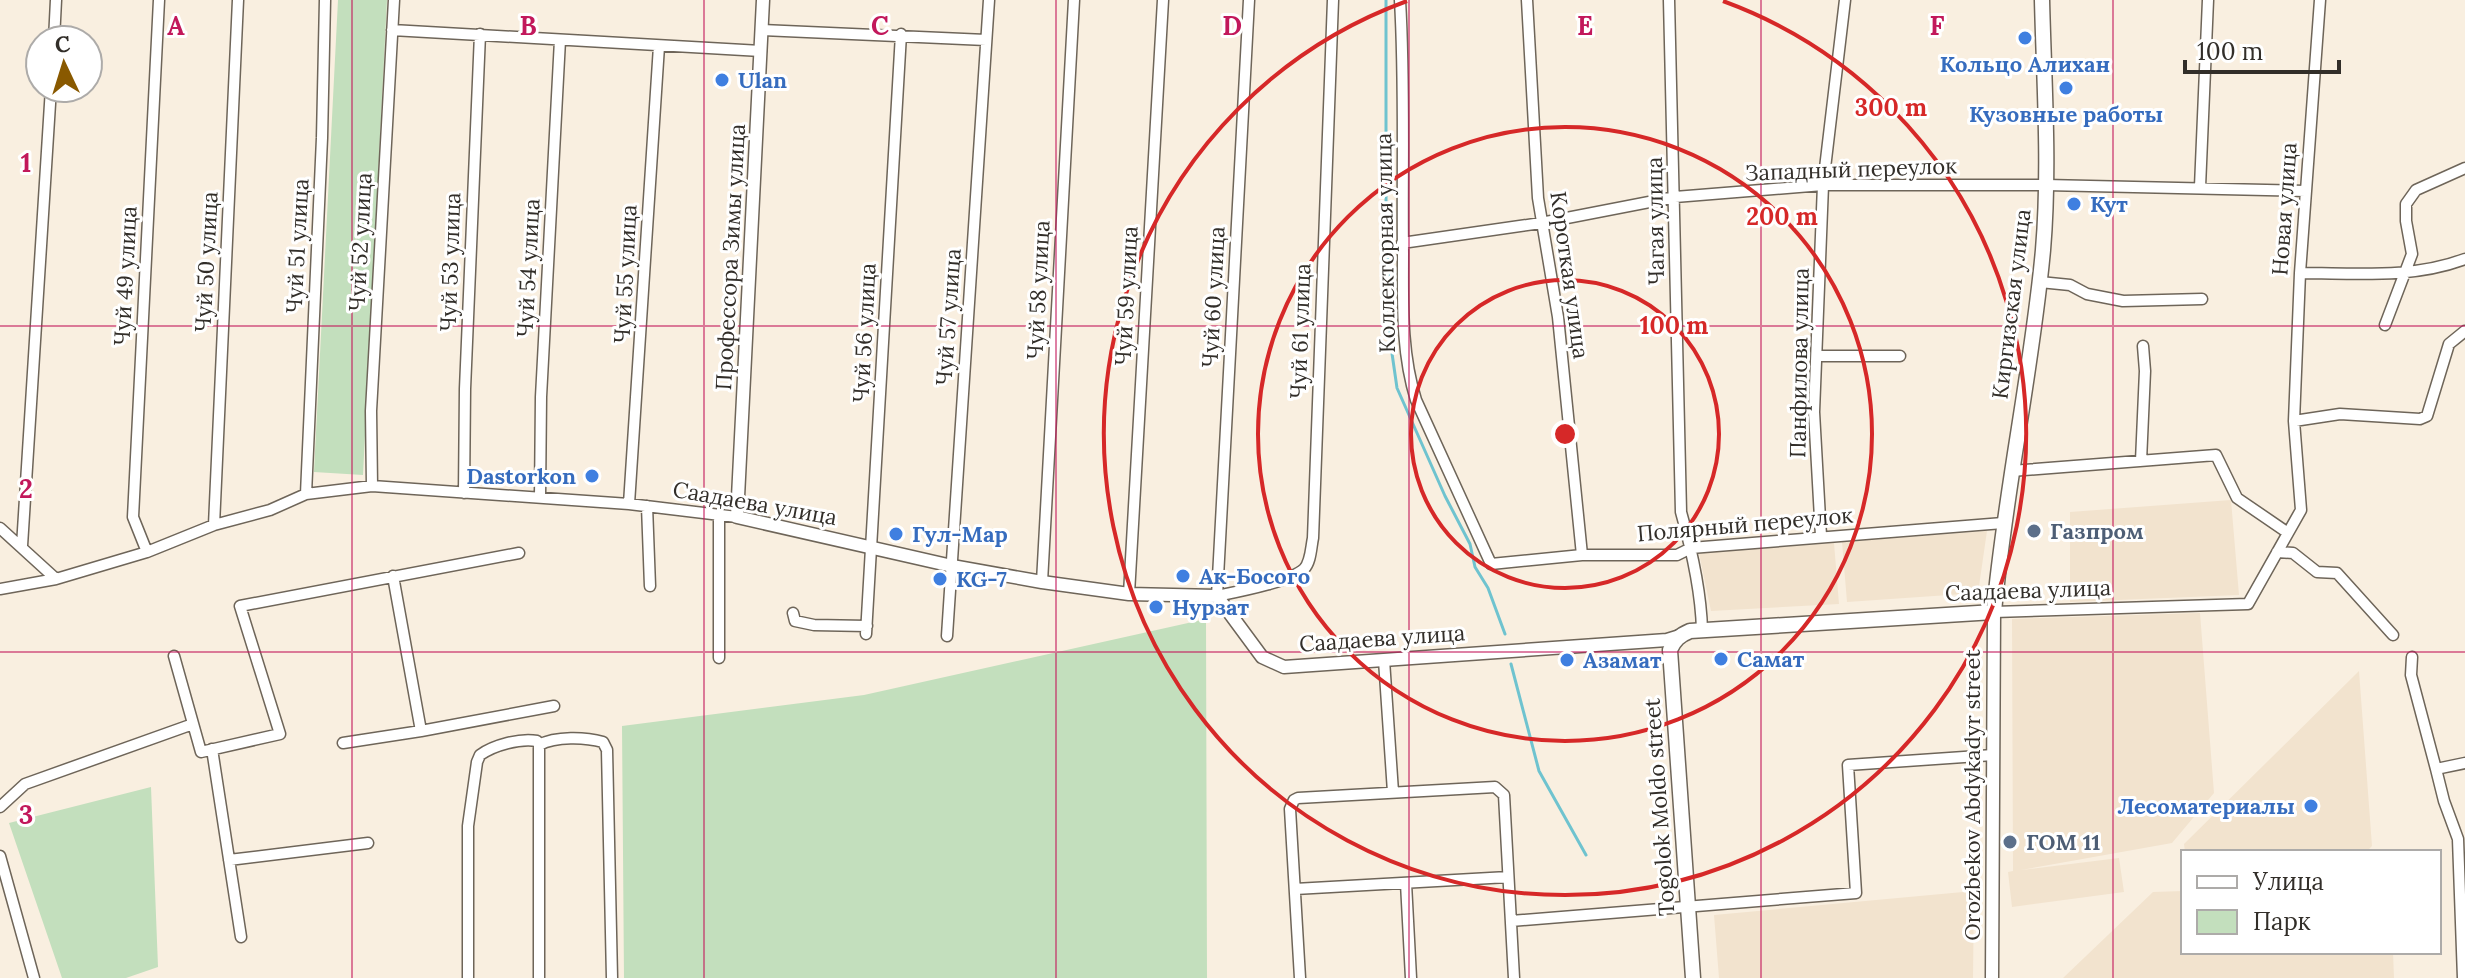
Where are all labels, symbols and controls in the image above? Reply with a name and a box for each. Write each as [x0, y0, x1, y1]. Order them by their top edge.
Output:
text: A [167, 9, 185, 42]
text: B [519, 9, 537, 42]
text: C [871, 9, 889, 42]
text: D [1222, 9, 1242, 42]
text: E [1577, 9, 1593, 42]
text: F [1930, 9, 1945, 42]
north arrow [24, 24, 104, 104]
scale bar [2185, 24, 2339, 74]
marker: Кольцо Алихан [2016, 29, 2034, 47]
text: С [54, 30, 71, 59]
text: 100 m [2197, 36, 2263, 67]
place label: Кольцо Алихан [1940, 50, 2110, 78]
place label: Ulan [738, 66, 787, 94]
marker: Ulan [713, 71, 731, 89]
marker: Кузовные работы [2057, 79, 2075, 97]
text: 300 m [1855, 92, 1927, 123]
place label: Кузовные работы [1969, 100, 2163, 128]
street label: Профессора Зимы улица [709, 123, 751, 391]
street label: Коллекторная улица [1369, 133, 1401, 353]
street label: Новая улица [2265, 141, 2303, 277]
text: 1 [21, 146, 31, 179]
street label: Западный переулок [1745, 151, 1958, 187]
street label: Чагая улица [1640, 156, 1670, 286]
street label: Чуй 52 улица [342, 172, 378, 312]
street label: Чуй 51 улица [279, 178, 315, 314]
street label: Короткая улица [1544, 190, 1596, 360]
place label: Кут [2090, 190, 2128, 218]
street label: Чуй 50 улица [188, 191, 224, 333]
street label: Чуй 53 улица [434, 192, 466, 332]
marker: Кут [2065, 195, 2083, 213]
street label: Чуй 54 улица [510, 198, 546, 338]
text: 200 m [1746, 201, 1818, 232]
street label: Чуй 55 улица [607, 204, 643, 344]
street label: Чуй 49 улица [107, 205, 143, 347]
street label: Киргизская улица [1985, 207, 2037, 401]
street label: Чуй 58 улица [1020, 220, 1056, 360]
street label: Чуй 59 улица [1108, 225, 1144, 367]
street label: Чуй 60 улица [1195, 226, 1231, 368]
street label: Чуй 57 улица [929, 247, 967, 387]
street label: Чуй 56 улица [846, 262, 882, 404]
street label: Чуй 61 улица [1284, 263, 1316, 399]
street label: Панфилова улица [1783, 268, 1815, 458]
text: 100 m [1640, 310, 1708, 341]
centre of rings [1551, 420, 1579, 448]
place label: Dastorkon [466, 462, 576, 490]
marker: Dastorkon [583, 467, 601, 485]
text: 2 [19, 472, 33, 505]
street label: Саадаева улица [671, 475, 839, 531]
street label: Полярный переулок [1636, 501, 1854, 547]
place label: Газпром [2050, 517, 2144, 545]
place label: Гул-Мар [912, 520, 1008, 548]
marker: Газпром [2025, 522, 2043, 540]
marker: Гул-Мар [887, 525, 905, 543]
place label: Ак-Босого [1199, 562, 1310, 590]
place label: KG-7 [956, 565, 1007, 593]
marker: Ак-Босого [1174, 567, 1192, 585]
marker: KG-7 [931, 570, 949, 588]
street label: Саадаева улица [1944, 573, 2112, 607]
place label: Нурзат [1172, 593, 1249, 621]
marker: Нурзат [1147, 598, 1165, 616]
street label: Саадаева улица [1298, 618, 1466, 658]
place label: Самат [1737, 645, 1805, 673]
place label: Азамат [1583, 646, 1662, 674]
street label: Orozbekov Abdykadyr street [1958, 649, 1986, 941]
marker: Самат [1712, 650, 1730, 668]
marker: Азамат [1558, 651, 1576, 669]
street label: Togolok Moldo street [1637, 697, 1681, 917]
place label: Лесоматериалы [2117, 792, 2295, 820]
marker: Лесоматериалы [2302, 797, 2320, 815]
text: 3 [19, 798, 33, 831]
place label: ГОМ 11 [2026, 828, 2101, 856]
marker: ГОМ 11 [2001, 833, 2019, 851]
legend [2181, 850, 2441, 954]
text: Улица [2252, 866, 2324, 897]
text: Парк [2253, 906, 2311, 937]

